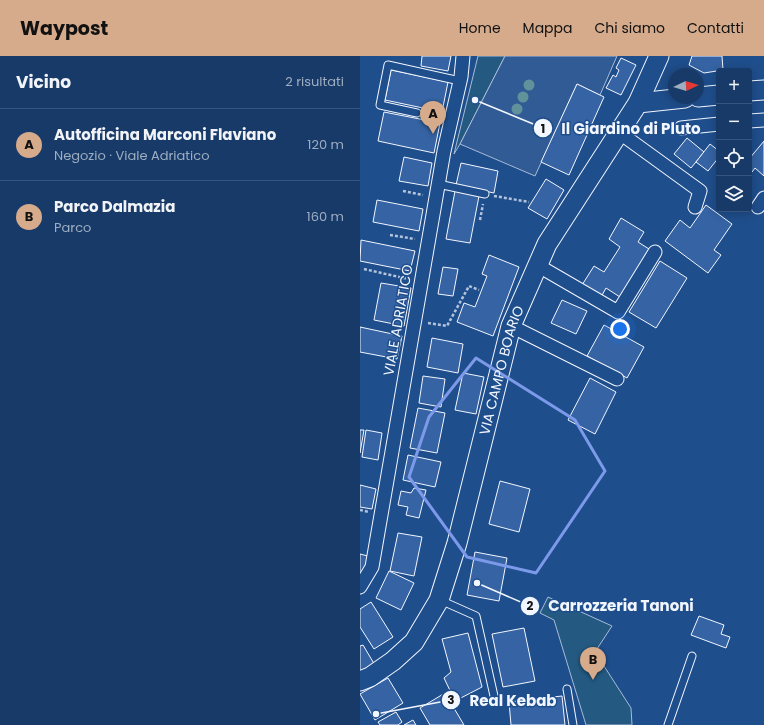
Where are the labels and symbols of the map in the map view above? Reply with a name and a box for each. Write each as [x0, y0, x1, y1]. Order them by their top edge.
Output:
north arrow [668, 68, 704, 104]
pin: A [420, 101, 446, 134]
callout: Il Giardino di Pluto [533, 115, 709, 142]
text: Il Giardino di Pluto [561, 118, 701, 139]
text: 1 [541, 120, 545, 137]
street label: VIALE ADRIATICO [378, 263, 418, 377]
street label: VIA CAMPO BOARIO [474, 302, 529, 437]
your location [610, 319, 630, 339]
callout: Carrozzeria Tanoni [520, 592, 702, 619]
text: Carrozzeria Tanoni [548, 595, 694, 616]
text: 2 [527, 597, 534, 614]
pin: B [580, 647, 606, 680]
callout: Real Kebab [441, 687, 564, 714]
text: Real Kebab [469, 690, 557, 711]
text: 3 [447, 691, 455, 708]

